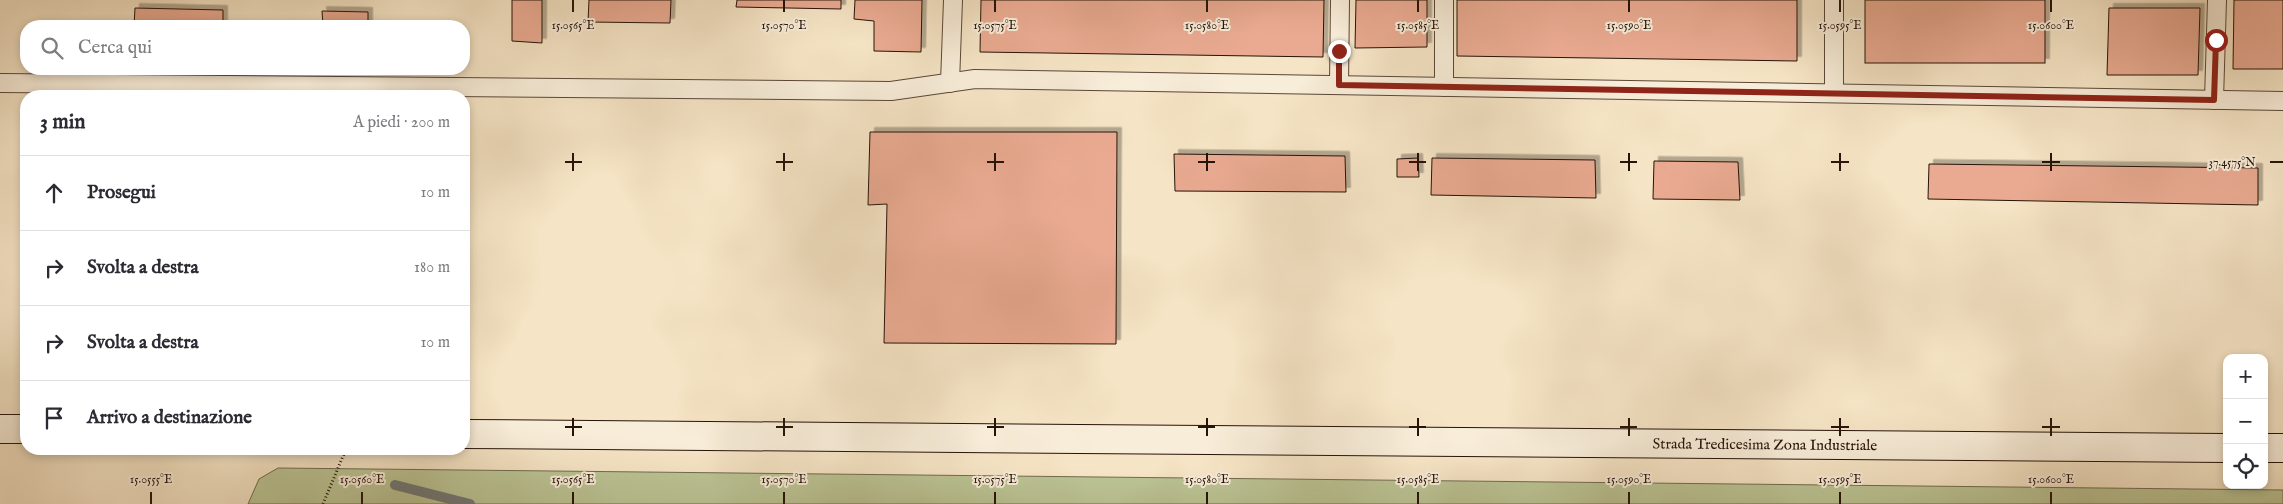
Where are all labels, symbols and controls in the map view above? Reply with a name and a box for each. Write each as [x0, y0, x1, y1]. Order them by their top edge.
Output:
text: 15.0565°E [551, 18, 595, 33]
text: 15.0570°E [761, 18, 807, 33]
text: 15.0575°E [973, 18, 1017, 33]
text: 15.0580°E [1185, 18, 1229, 33]
text: 15.0585°E [1397, 18, 1439, 33]
text: 15.0590°E [1607, 18, 1651, 33]
text: 15.0595°E [1818, 18, 1862, 33]
text: 15.0600°E [2028, 18, 2074, 33]
search box [20, 20, 470, 75]
route start [2205, 29, 2228, 52]
icon: search [38, 34, 66, 62]
text: Cerca qui [78, 36, 152, 60]
route end [1328, 40, 1351, 63]
text: 3 min [40, 109, 85, 136]
text: A piedi · 200 m [353, 113, 450, 133]
text: 37.4575°N [2208, 155, 2256, 170]
icon: ahead [40, 179, 68, 207]
text: Prosegui [87, 181, 156, 205]
text: 10 m [420, 183, 450, 203]
icon: right [40, 254, 68, 282]
text: Svolta a destra [87, 256, 199, 280]
text: 180 m [414, 258, 450, 278]
icon: right [40, 329, 68, 357]
text: Svolta a destra [87, 331, 199, 355]
text: 10 m [420, 333, 450, 353]
map controls [2223, 354, 2268, 489]
button: + [2223, 354, 2268, 399]
button: − [2223, 399, 2268, 444]
icon: arrive [40, 404, 68, 432]
text: Arrivo a destinazione [87, 406, 252, 430]
street label: Strada Tredicesima Zona Industriale [1653, 434, 1877, 455]
button: locate [2223, 444, 2268, 489]
text: 15.0555°E [130, 472, 172, 487]
text: 15.0560°E [340, 472, 384, 487]
text: 15.0565°E [551, 472, 595, 487]
text: 15.0570°E [761, 472, 807, 487]
text: 15.0575°E [973, 472, 1017, 487]
text: 15.0580°E [1185, 472, 1229, 487]
text: 15.0585°E [1397, 472, 1439, 487]
text: 15.0590°E [1607, 472, 1651, 487]
text: 15.0595°E [1818, 472, 1862, 487]
text: 15.0600°E [2028, 472, 2074, 487]

